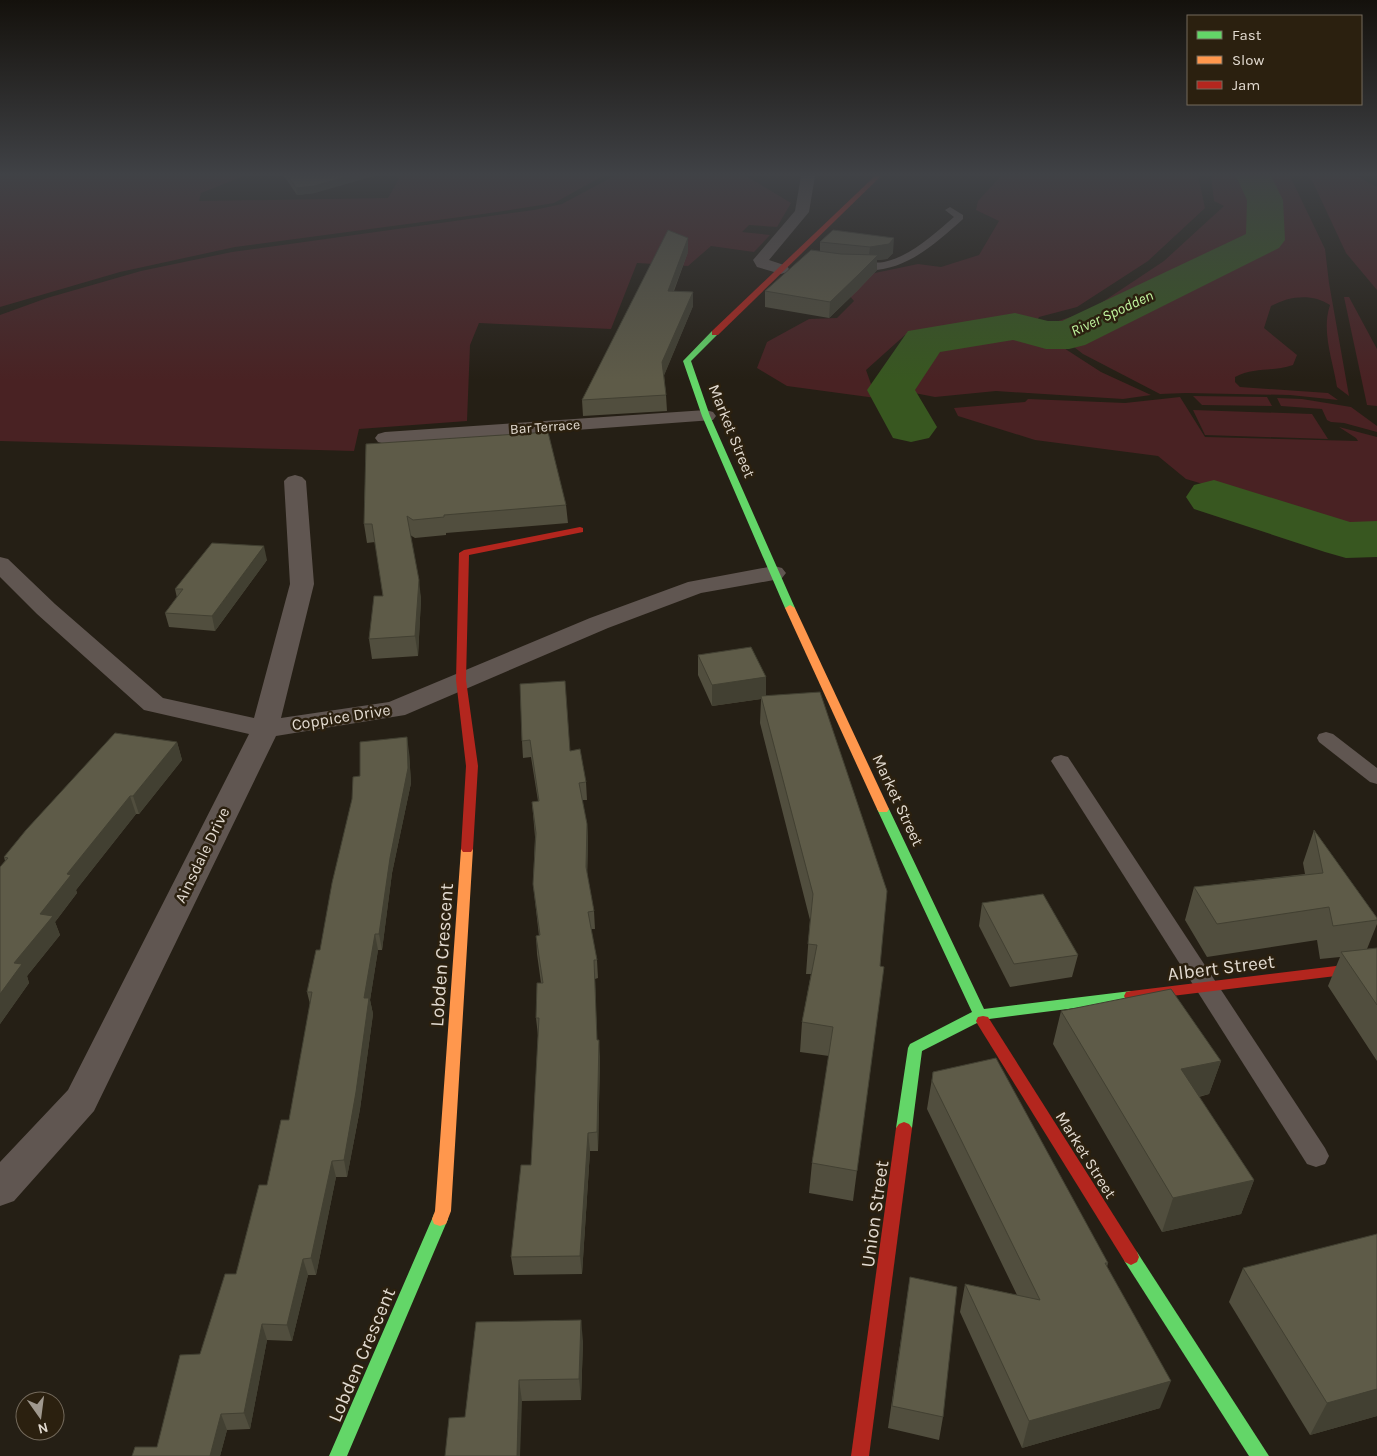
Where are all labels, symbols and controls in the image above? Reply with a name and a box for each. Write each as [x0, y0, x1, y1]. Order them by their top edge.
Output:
legend [1187, 15, 1362, 105]
text: Fast [1232, 26, 1262, 44]
text: Slow [1232, 51, 1264, 69]
text: Jam [1232, 76, 1260, 94]
water label: River Spodden [1068, 286, 1156, 340]
street label: Market Street [705, 381, 759, 481]
street label: Bar Terrace [509, 416, 581, 438]
street label: Coppice Drive [290, 700, 392, 734]
street label: Market Street [868, 751, 928, 849]
street label: Ainsdale Drive [171, 804, 233, 906]
street label: Lobden Crescent [426, 882, 458, 1028]
street label: Albert Street [1166, 951, 1276, 985]
street label: Market Street [1052, 1108, 1120, 1202]
street label: Union Street [857, 1159, 893, 1269]
street label: Lobden Crescent [324, 1284, 400, 1426]
north arrow [15, 1391, 65, 1441]
text: N [36, 1419, 50, 1438]

